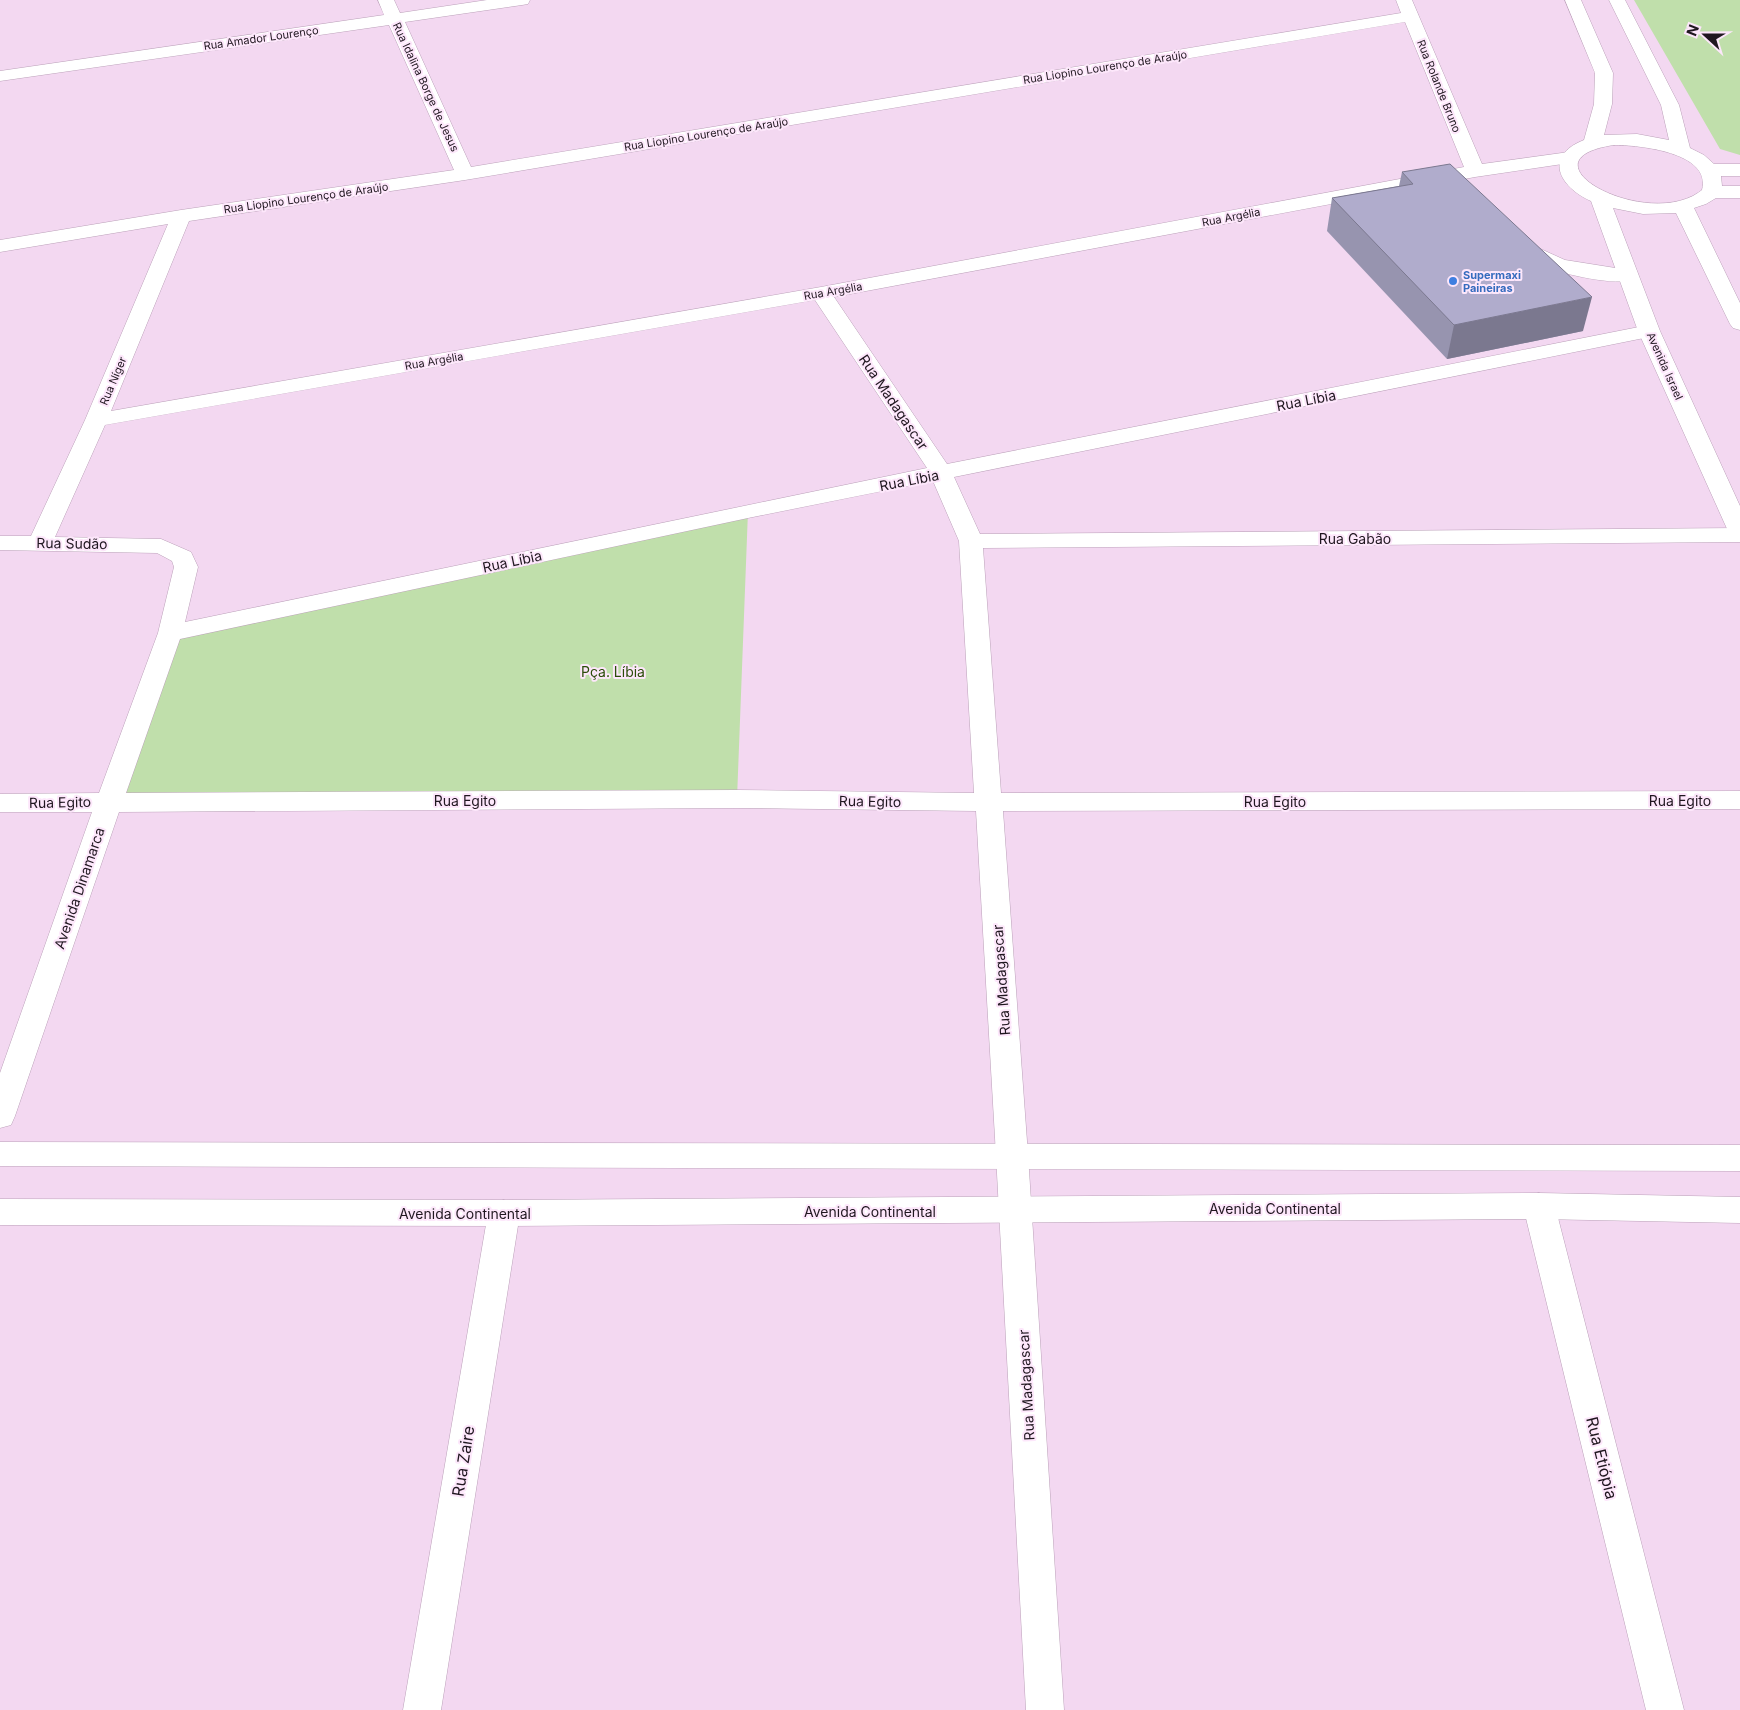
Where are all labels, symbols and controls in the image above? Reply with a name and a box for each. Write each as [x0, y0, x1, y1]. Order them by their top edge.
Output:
north arrow [1680, 10, 1730, 60]
street label: Rua Idalina Borge de Jesus [390, 20, 462, 154]
text: N [1683, 22, 1702, 38]
street label: Rua Amador Lourenço [203, 23, 320, 53]
street label: Rua Rolande Bruno [1414, 38, 1464, 135]
street label: Rua Liopino Lourenço de Araújo [1022, 47, 1188, 87]
street label: Rua Liopino Lourenço de Araújo [623, 114, 789, 154]
street label: Rua Liopino Lourenço de Araújo [223, 179, 390, 216]
street label: Rua Argélia [1201, 204, 1261, 230]
place label: Supermaxi Paineiras [1463, 268, 1521, 295]
marker: Supermaxi Paineiras [1447, 275, 1459, 287]
street label: Rua Argélia [803, 279, 863, 303]
street label: Avenida Israel [1644, 330, 1686, 402]
street label: Rua Argélia [404, 349, 464, 373]
street label: Rua Madagascar [856, 351, 932, 453]
street label: Rua Níger [97, 355, 129, 407]
street label: Rua Líbia [1275, 386, 1337, 414]
street label: Rua Líbia [878, 466, 940, 494]
street label: Rua Gabão [1319, 530, 1391, 547]
street label: Rua Sudão [36, 534, 108, 552]
street label: Rua Líbia [481, 546, 543, 576]
park label: Pça. Líbia [581, 663, 645, 680]
street label: Rua Egito [434, 792, 496, 809]
street label: Rua Egito [839, 792, 901, 810]
street label: Rua Egito [1649, 792, 1711, 809]
street label: Rua Egito [29, 793, 91, 811]
street label: Rua Egito [1244, 793, 1306, 810]
street label: Avenida Dinamarca [50, 825, 108, 951]
street label: Rua Madagascar [989, 924, 1013, 1036]
street label: Avenida Continental [1209, 1200, 1341, 1217]
street label: Avenida Continental [804, 1203, 936, 1220]
street label: Avenida Continental [399, 1205, 531, 1222]
street label: Rua Madagascar [1015, 1329, 1037, 1441]
street label: Rua Etiópia [1582, 1415, 1622, 1501]
street label: Rua Zaire [448, 1424, 478, 1498]

